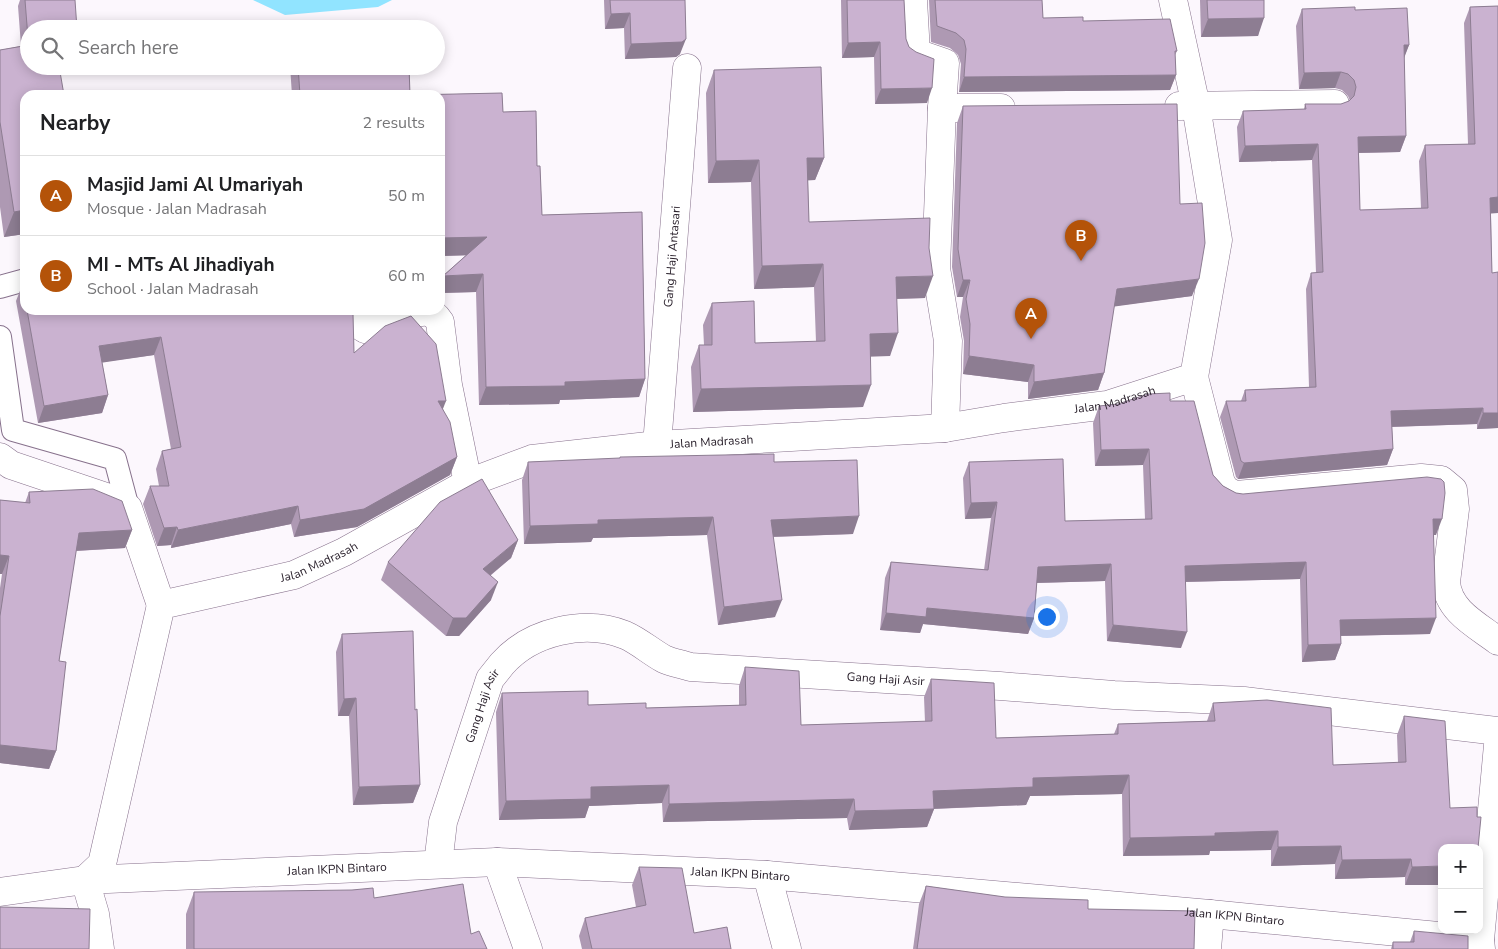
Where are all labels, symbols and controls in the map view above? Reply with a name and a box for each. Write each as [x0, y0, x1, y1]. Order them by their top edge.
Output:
search box [20, 20, 445, 75]
icon: search [38, 34, 66, 62]
text: Search here [78, 35, 179, 61]
text: Nearby [40, 109, 110, 137]
text: 2 results [363, 112, 425, 134]
text: Masjid Jami Al Umariyah [87, 172, 303, 198]
text: A [50, 185, 62, 207]
text: 50 m [388, 185, 425, 207]
text: Mosque · Jalan Madrasah [87, 198, 267, 220]
street label: Gang Haji Antasari [660, 205, 684, 308]
pin: B [1065, 220, 1097, 261]
text: MI - MTs Al Jihadiyah [87, 252, 275, 278]
text: B [50, 265, 62, 287]
text: 60 m [388, 265, 425, 287]
text: School · Jalan Madrasah [87, 278, 259, 300]
pin: A [1015, 298, 1047, 339]
street label: Jalan Madrasah [1072, 382, 1157, 417]
street label: Jalan Madrasah [669, 431, 754, 452]
street label: Jalan Madrasah [278, 538, 361, 586]
your location [1034, 604, 1060, 630]
street label: Gang Haji Asir [462, 665, 504, 745]
street label: Gang Haji Asir [846, 669, 926, 689]
map controls [1438, 844, 1483, 934]
button: + [1438, 844, 1483, 889]
street label: Jalan IKPN Bintaro [286, 859, 387, 879]
street label: Jalan IKPN Bintaro [689, 863, 791, 885]
button: − [1438, 889, 1483, 934]
street label: Jalan IKPN Bintaro [1183, 904, 1285, 929]

